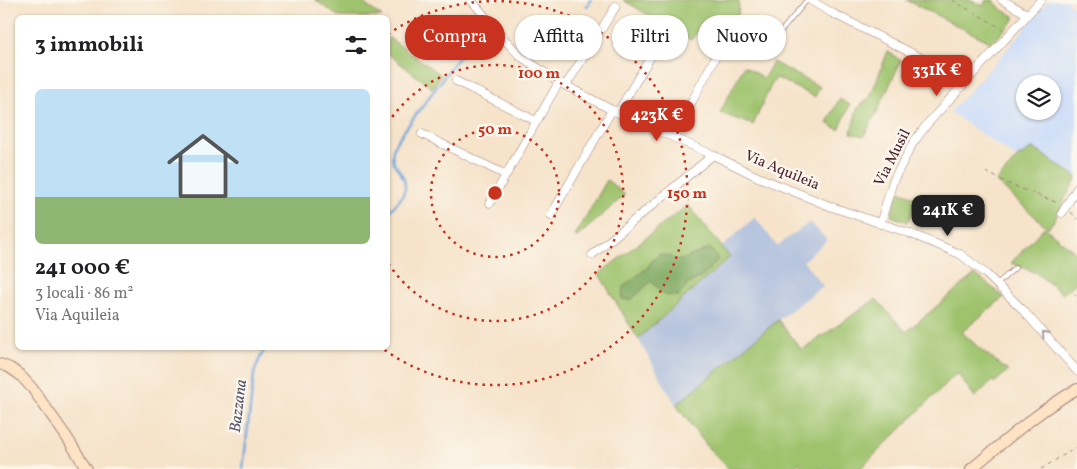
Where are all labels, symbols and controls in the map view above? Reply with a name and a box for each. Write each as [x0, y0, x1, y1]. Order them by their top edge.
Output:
chip: Compra [405, 15, 505, 60]
chip: Affitta [515, 15, 602, 60]
chip: Filtri [612, 15, 688, 60]
chip: Nuovo [698, 15, 786, 60]
text: 3 immobili [35, 31, 144, 60]
icon: filters [342, 31, 370, 59]
pin: 331K € [896, 54, 978, 97]
text: 331K € [912, 60, 962, 82]
text: 100 m [518, 64, 561, 85]
map controls [1016, 75, 1061, 120]
button: layers [1016, 75, 1061, 120]
pin: 423K € [616, 100, 698, 142]
text: 423K € [631, 105, 683, 127]
text: 50 m [478, 120, 512, 141]
icon: home [158, 121, 248, 211]
street label: Via Musil [870, 126, 916, 190]
street label: Via Aquileia [741, 146, 823, 196]
centre of rings [486, 184, 504, 202]
text: 150 m [667, 184, 707, 205]
pin: 241K € [907, 194, 989, 237]
text: 241K € [923, 200, 973, 222]
text: 241 000 € [35, 254, 130, 283]
text: 3 locali · 86 m² [35, 283, 133, 305]
text: Via Aquileia [35, 305, 120, 327]
one-way arrow [1041, 331, 1050, 340]
water label: Bazzana [225, 378, 253, 434]

